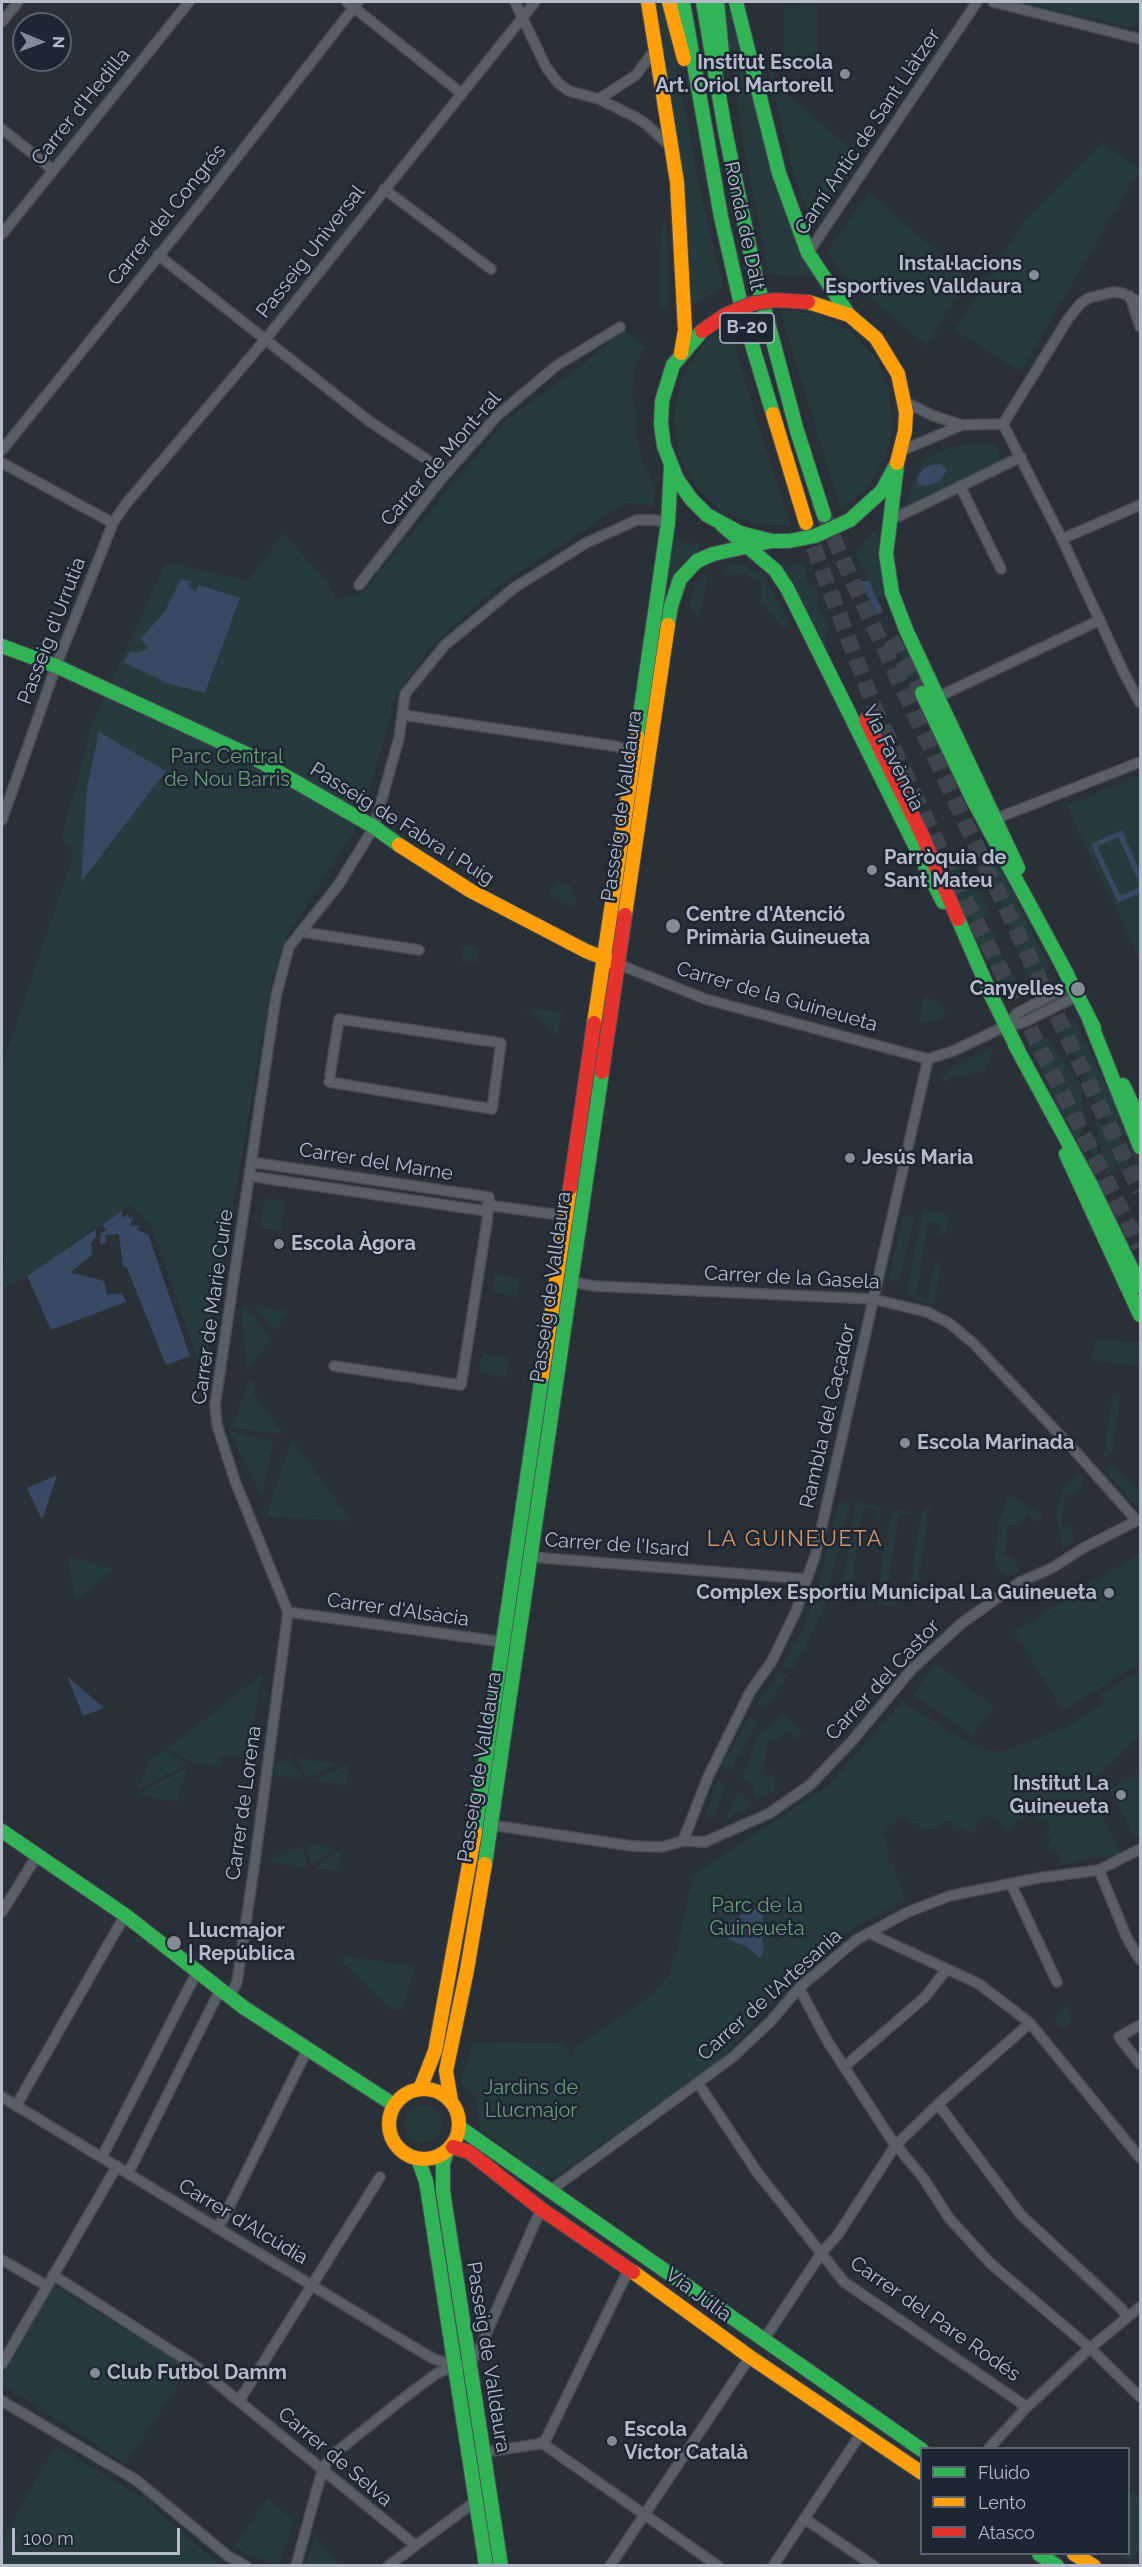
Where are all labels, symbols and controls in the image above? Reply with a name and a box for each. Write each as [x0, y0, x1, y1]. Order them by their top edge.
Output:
north arrow [12, 12, 72, 72]
street label: Camí Antic de Sant Llàtzer [790, 24, 946, 240]
text: N [49, 36, 68, 49]
street label: Carrer d'Hedilla [27, 44, 135, 170]
place label: Institut Escola Art. Oriol Martorell [655, 51, 833, 98]
marker: Institut Escola Art. Oriol Martorell [838, 67, 852, 81]
street label: Carrer del Congrés [103, 140, 231, 290]
street label: Ronda de Dalt [719, 159, 769, 293]
street label: Passeig Universal [252, 181, 370, 323]
place label: Instal·lacions Esportives Valldaura [825, 252, 1022, 299]
marker: Instal·lacions Esportives Valldaura [1027, 268, 1041, 282]
road number: B-20 [720, 313, 774, 343]
street label: Carrer de Mont-ral [376, 387, 506, 531]
street label: Passeig d'Urrutia [13, 554, 91, 708]
street label: Via Favència [857, 701, 929, 815]
street label: Passeig de Valldaura [597, 709, 647, 903]
park label: Parc Central de Nou Barris [164, 745, 290, 792]
street label: Passeig de Fabra i Puig [306, 757, 498, 891]
place label: Parròquia de Sant Mateu [884, 846, 1007, 893]
marker: Parròquia de Sant Mateu [865, 863, 879, 877]
place label: Centre d'Atenció Primària Guineueta [686, 903, 870, 950]
marker: Centre d'Atenció Primària Guineueta [664, 917, 682, 935]
street label: Carrer de la Guineueta [674, 957, 880, 1037]
place label: Canyelles [970, 977, 1064, 1001]
marker: Canyelles [1069, 980, 1087, 998]
street label: Carrer del Marne [297, 1138, 455, 1186]
place label: Jesús Maria [862, 1146, 974, 1170]
marker: Jesús Maria [843, 1151, 857, 1165]
street label: Passeig de Valldaura [526, 1190, 576, 1384]
street label: Carrer de Marie Curie [187, 1208, 239, 1406]
place label: Escola Àgora [291, 1232, 416, 1256]
marker: Escola Àgora [272, 1237, 286, 1251]
street label: Carrer de la Gasela [704, 1261, 880, 1295]
street label: Rambla del Caçador [795, 1321, 861, 1511]
place label: Escola Marinada [917, 1431, 1074, 1455]
marker: Escola Marinada [898, 1436, 912, 1450]
district label: LA GUINEUETA [707, 1526, 883, 1552]
street label: Carrer de l'Isard [544, 1528, 690, 1562]
place label: Complex Esportiu Municipal La Guineueta [696, 1581, 1097, 1605]
marker: Complex Esportiu Municipal La Guineueta [1102, 1586, 1116, 1600]
street label: Carrer d'Alsàcia [326, 1588, 470, 1632]
street label: Carrer del Castor [821, 1615, 945, 1745]
street label: Passeig de Valldaura [453, 1670, 507, 1864]
street label: Carrer de Lorena [221, 1724, 267, 1882]
place label: Institut La Guineueta [1010, 1772, 1109, 1819]
marker: Institut La Guineueta [1114, 1788, 1128, 1802]
park label: Parc de la Guineueta [709, 1894, 805, 1941]
place label: Llucmajor | República [188, 1919, 295, 1966]
street label: Carrer de l'Artesania [693, 1924, 847, 2066]
marker: Llucmajor | República [165, 1934, 183, 1952]
park label: Jardins de Llucmajor [484, 2076, 578, 2123]
street label: Carrer d'Alcúdia [174, 2174, 312, 2270]
street label: Carrer del Pare Rodés [845, 2251, 1025, 2387]
street label: Passeig de Valldaura [461, 2260, 515, 2454]
street label: Via Júlia [660, 2263, 736, 2327]
place label: Club Futbol Damm [107, 2361, 287, 2385]
marker: Club Futbol Damm [88, 2366, 102, 2380]
street label: Carrer de Selva [273, 2402, 397, 2512]
place label: Escola Víctor Català [624, 2418, 748, 2465]
marker: Escola Víctor Català [605, 2434, 619, 2448]
legend [920, 2447, 1130, 2555]
text: Fluido [978, 2462, 1030, 2483]
text: Lento [978, 2492, 1026, 2513]
scale bar [15, 2516, 183, 2554]
text: Atasco [978, 2522, 1035, 2543]
text: 100 m [23, 2528, 74, 2549]

